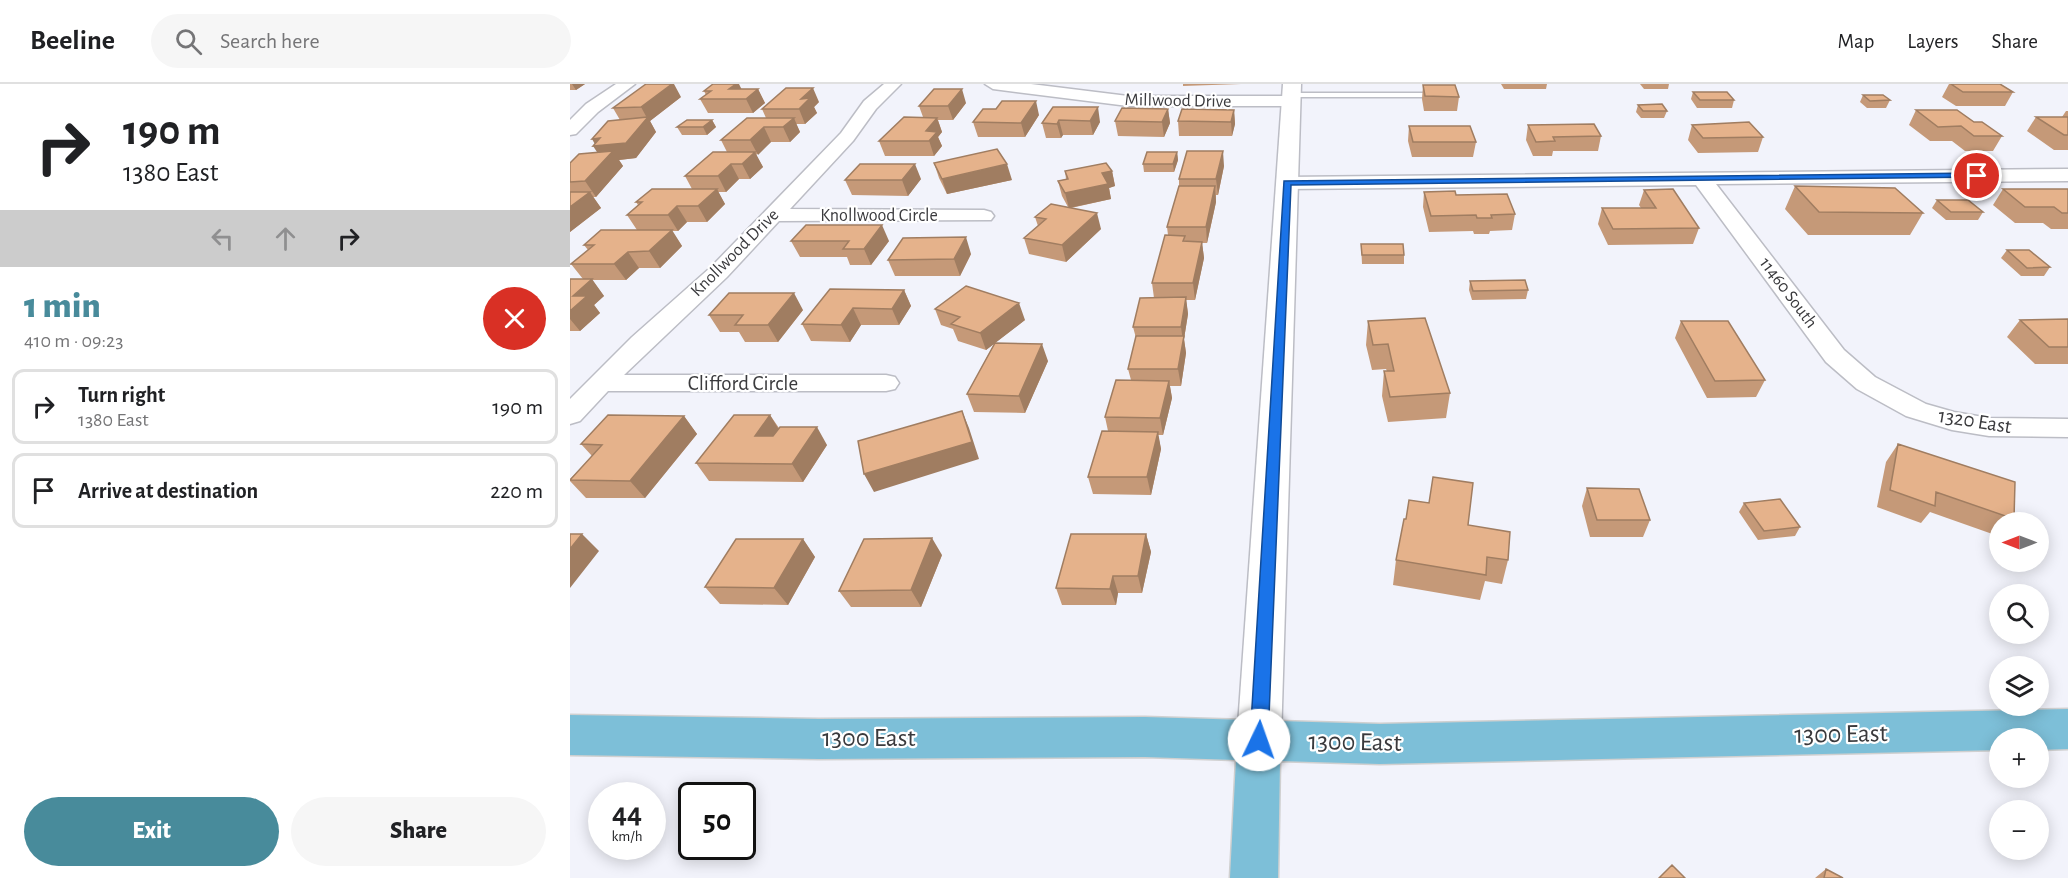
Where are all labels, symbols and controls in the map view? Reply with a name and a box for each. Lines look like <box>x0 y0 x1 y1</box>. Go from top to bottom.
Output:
search box <box>151 14 571 68</box>
icon: search <box>172 25 205 58</box>
text: Beeline <box>30 27 115 55</box>
text: Search here <box>220 30 320 52</box>
text: Map <box>1838 31 1874 52</box>
text: Layers <box>1907 31 1958 52</box>
text: Share <box>1991 31 2038 52</box>
street label: Millwood Drive <box>1124 91 1232 111</box>
icon: right <box>24 108 102 186</box>
text: 190 m <box>123 110 221 152</box>
pin <box>1951 150 2002 201</box>
text: 1380 East <box>123 159 218 186</box>
icon: arrive <box>1960 159 1993 192</box>
street label: Knollwood Drive <box>688 206 782 300</box>
street label: Knollwood Circle <box>820 207 938 225</box>
icon: left <box>206 222 239 255</box>
icon: ahead <box>269 222 302 255</box>
icon: right <box>332 222 365 255</box>
street label: 11460 South <box>1756 254 1820 332</box>
button: close <box>483 287 546 350</box>
text: 1 min <box>24 288 101 324</box>
text: 410 m · 09:23 <box>24 331 123 351</box>
street label: Clifford Circle <box>688 373 798 394</box>
text: Turn right <box>78 384 165 406</box>
icon: right <box>27 390 60 423</box>
text: 190 m <box>492 396 543 418</box>
street label: 1320 East <box>1937 405 2013 437</box>
text: 1380 East <box>78 410 149 430</box>
icon: arrive <box>27 474 60 507</box>
text: Arrive at destination <box>78 480 258 502</box>
text: 220 m <box>490 480 543 502</box>
north arrow <box>1989 512 2049 572</box>
map controls <box>1989 512 2049 860</box>
button: search <box>1989 584 2049 644</box>
button: layers <box>1989 656 2049 716</box>
position arrow <box>1227 708 1291 772</box>
street label: 1300 East <box>1794 720 1888 748</box>
street label: 1300 East <box>822 725 916 751</box>
street label: 1300 East <box>1308 728 1402 756</box>
button: + <box>1989 728 2049 788</box>
speed limit sign: 50 <box>678 782 756 860</box>
button: Exit <box>24 797 279 866</box>
button: Share <box>291 797 546 866</box>
text: 44 <box>612 799 642 829</box>
button: − <box>1989 800 2049 860</box>
text: km/h <box>612 829 642 844</box>

